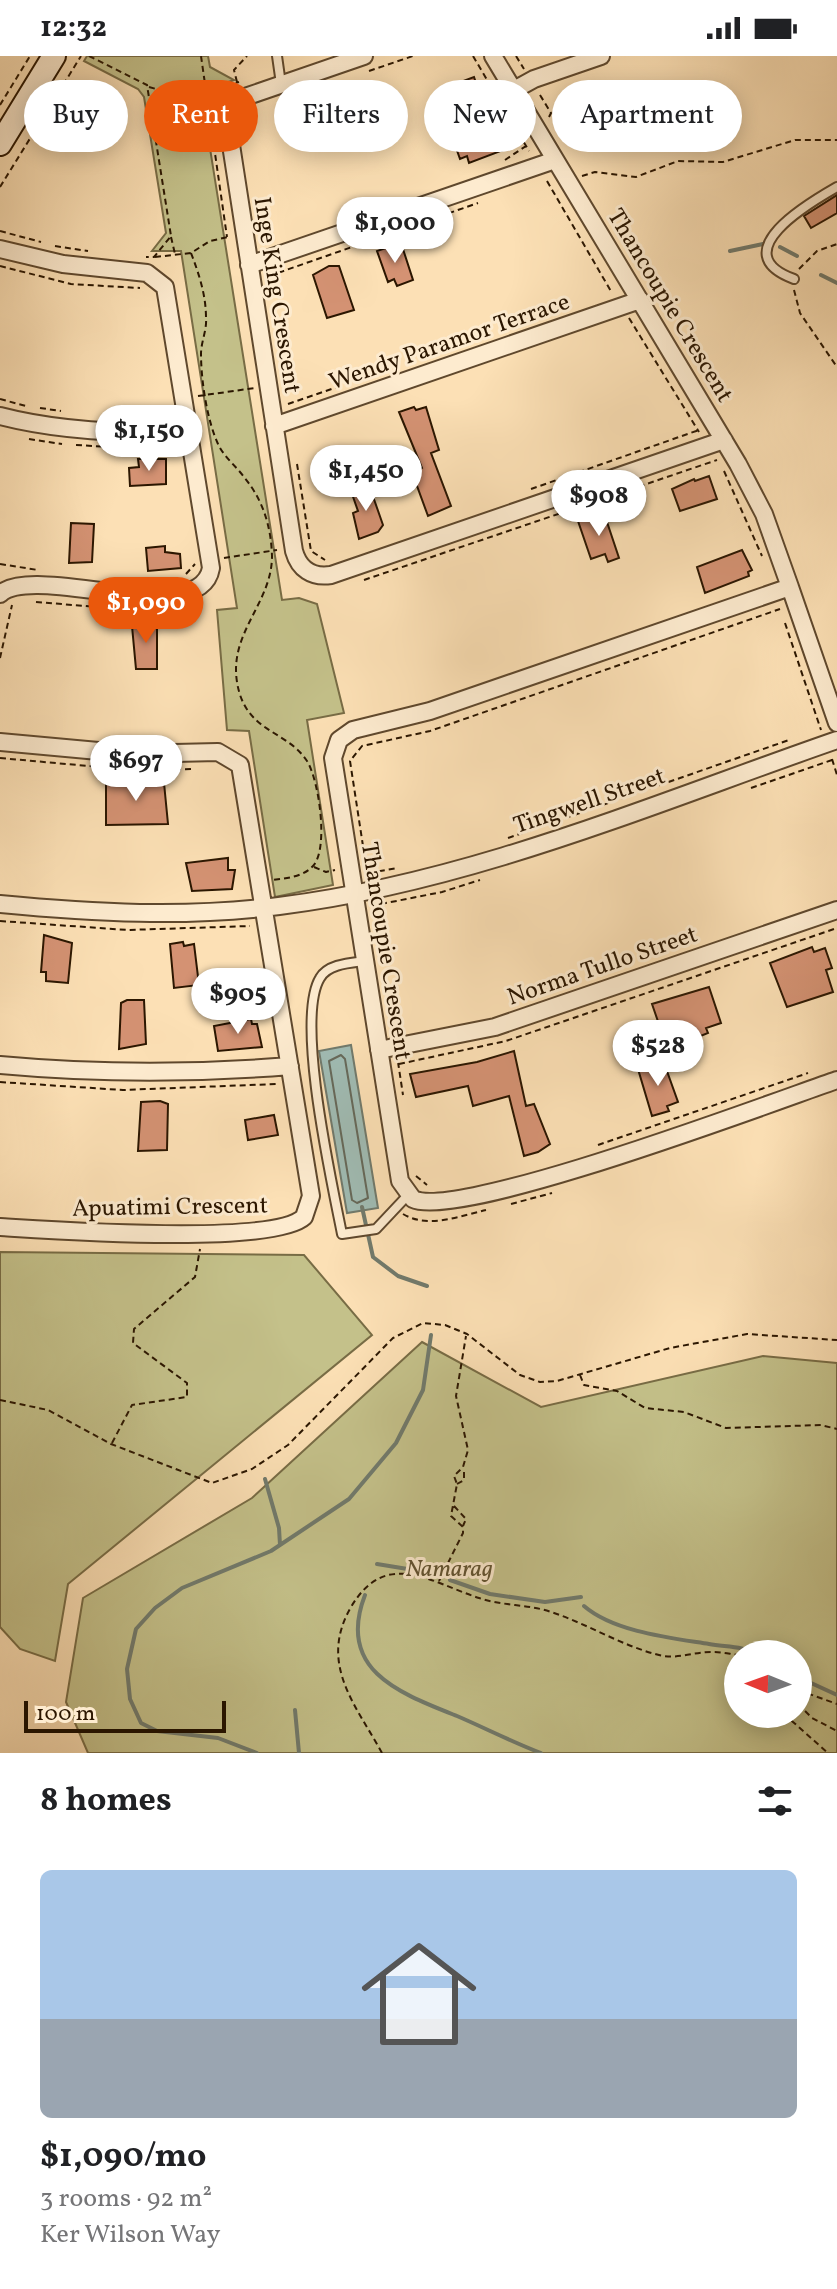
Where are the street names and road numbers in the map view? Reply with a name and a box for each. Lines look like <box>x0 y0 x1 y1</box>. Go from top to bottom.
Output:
street label: Inge King Crescent <box>244 195 308 396</box>
street label: Thancoupie Crescent <box>598 203 741 409</box>
street label: Wendy Paramor Terrace <box>325 286 575 400</box>
street label: Tingwell Street <box>509 760 670 844</box>
street label: Thancoupie Crescent <box>351 840 419 1063</box>
street label: Norma Tullo Street <box>503 918 702 1015</box>
street label: Apuatimi Crescent <box>72 1189 268 1227</box>

